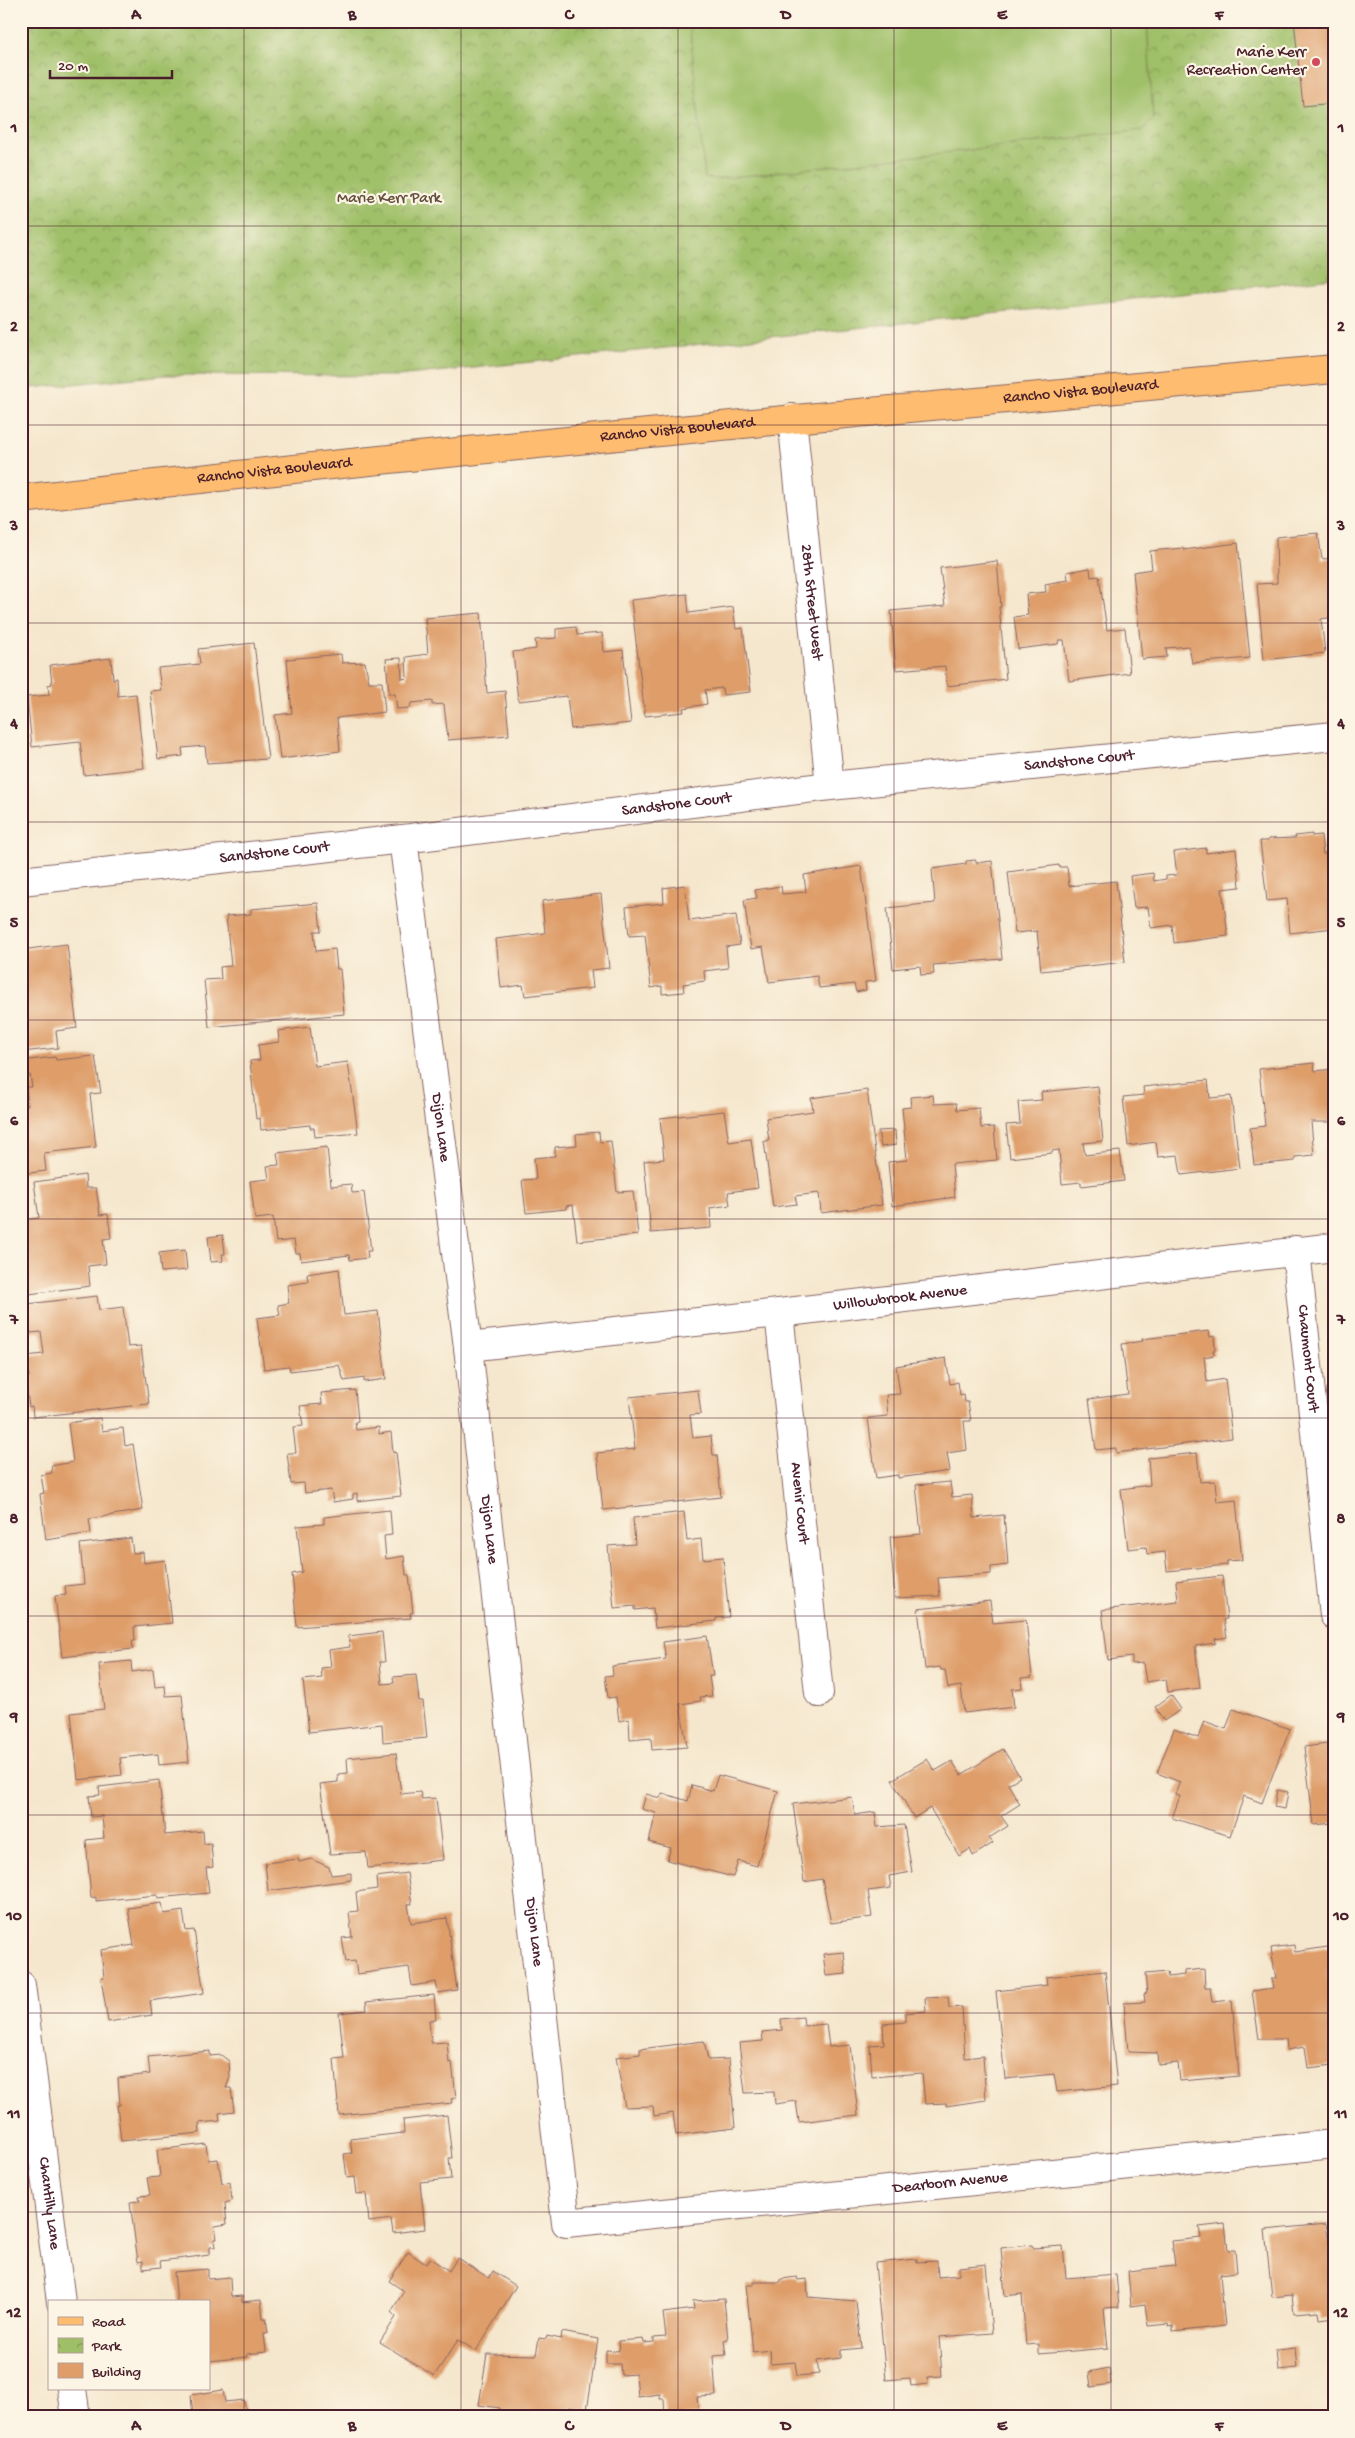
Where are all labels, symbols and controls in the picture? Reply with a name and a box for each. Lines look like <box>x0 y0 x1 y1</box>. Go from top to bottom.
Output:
text: A <box>130 7 142 26</box>
text: B <box>347 7 357 26</box>
text: C <box>564 7 575 26</box>
text: D <box>779 7 792 26</box>
text: E <box>997 7 1008 26</box>
text: F <box>1214 7 1225 26</box>
place label: Marie Kerr Recreation Center <box>1186 44 1307 81</box>
scale bar <box>50 48 172 80</box>
marker: Marie Kerr Recreation Center <box>1310 56 1322 68</box>
text: 20 m <box>58 58 88 76</box>
text: 1 <box>10 120 17 139</box>
text: 1 <box>1337 120 1344 139</box>
park label: Marie Kerr Park <box>337 190 443 209</box>
text: 2 <box>10 319 18 338</box>
text: 2 <box>1337 319 1345 338</box>
street label: Rancho Vista Boulevard <box>1002 375 1160 409</box>
street label: Rancho Vista Boulevard <box>599 413 757 447</box>
street label: Rancho Vista Boulevard <box>196 453 354 489</box>
text: 3 <box>9 518 18 537</box>
text: 3 <box>1336 518 1345 537</box>
street label: 28th Street West <box>796 543 827 662</box>
text: 4 <box>9 716 18 735</box>
text: 4 <box>1336 716 1345 735</box>
street label: Sandstone Court <box>1023 746 1137 776</box>
street label: Sandstone Court <box>621 789 734 821</box>
street label: Sandstone Court <box>219 837 332 869</box>
text: 5 <box>10 915 19 934</box>
text: 5 <box>1337 915 1346 934</box>
street label: Dijon Lane <box>426 1091 454 1164</box>
text: 6 <box>10 1113 19 1132</box>
text: 6 <box>1337 1113 1346 1132</box>
street label: Willowbrook Avenue <box>832 1281 969 1316</box>
street label: Chaumont Court <box>1292 1304 1322 1415</box>
text: 7 <box>9 1312 19 1331</box>
text: 7 <box>1336 1312 1346 1331</box>
street label: Avenir Court <box>785 1461 813 1546</box>
street label: Dijon Lane <box>475 1493 502 1566</box>
text: 8 <box>10 1511 19 1530</box>
text: 8 <box>1337 1511 1346 1530</box>
text: 9 <box>9 1709 18 1728</box>
text: 9 <box>1336 1709 1345 1728</box>
street label: Dijon Lane <box>520 1896 547 1968</box>
text: 10 <box>5 1908 22 1927</box>
text: 10 <box>1332 1908 1349 1927</box>
text: 11 <box>7 2106 20 2125</box>
text: 11 <box>1334 2106 1347 2125</box>
street label: Chantilly Lane <box>33 2156 64 2251</box>
street label: Dearborn Avenue <box>891 2168 1009 2199</box>
legend <box>48 2300 210 2390</box>
text: 12 <box>6 2305 21 2324</box>
text: 12 <box>1333 2305 1348 2324</box>
text: Road <box>92 2314 126 2332</box>
text: Park <box>91 2338 122 2356</box>
text: Building <box>91 2364 141 2382</box>
text: A <box>130 2418 142 2437</box>
text: B <box>347 2418 357 2437</box>
text: C <box>564 2418 575 2437</box>
text: D <box>779 2418 792 2437</box>
text: E <box>997 2418 1008 2437</box>
text: F <box>1214 2418 1225 2437</box>

